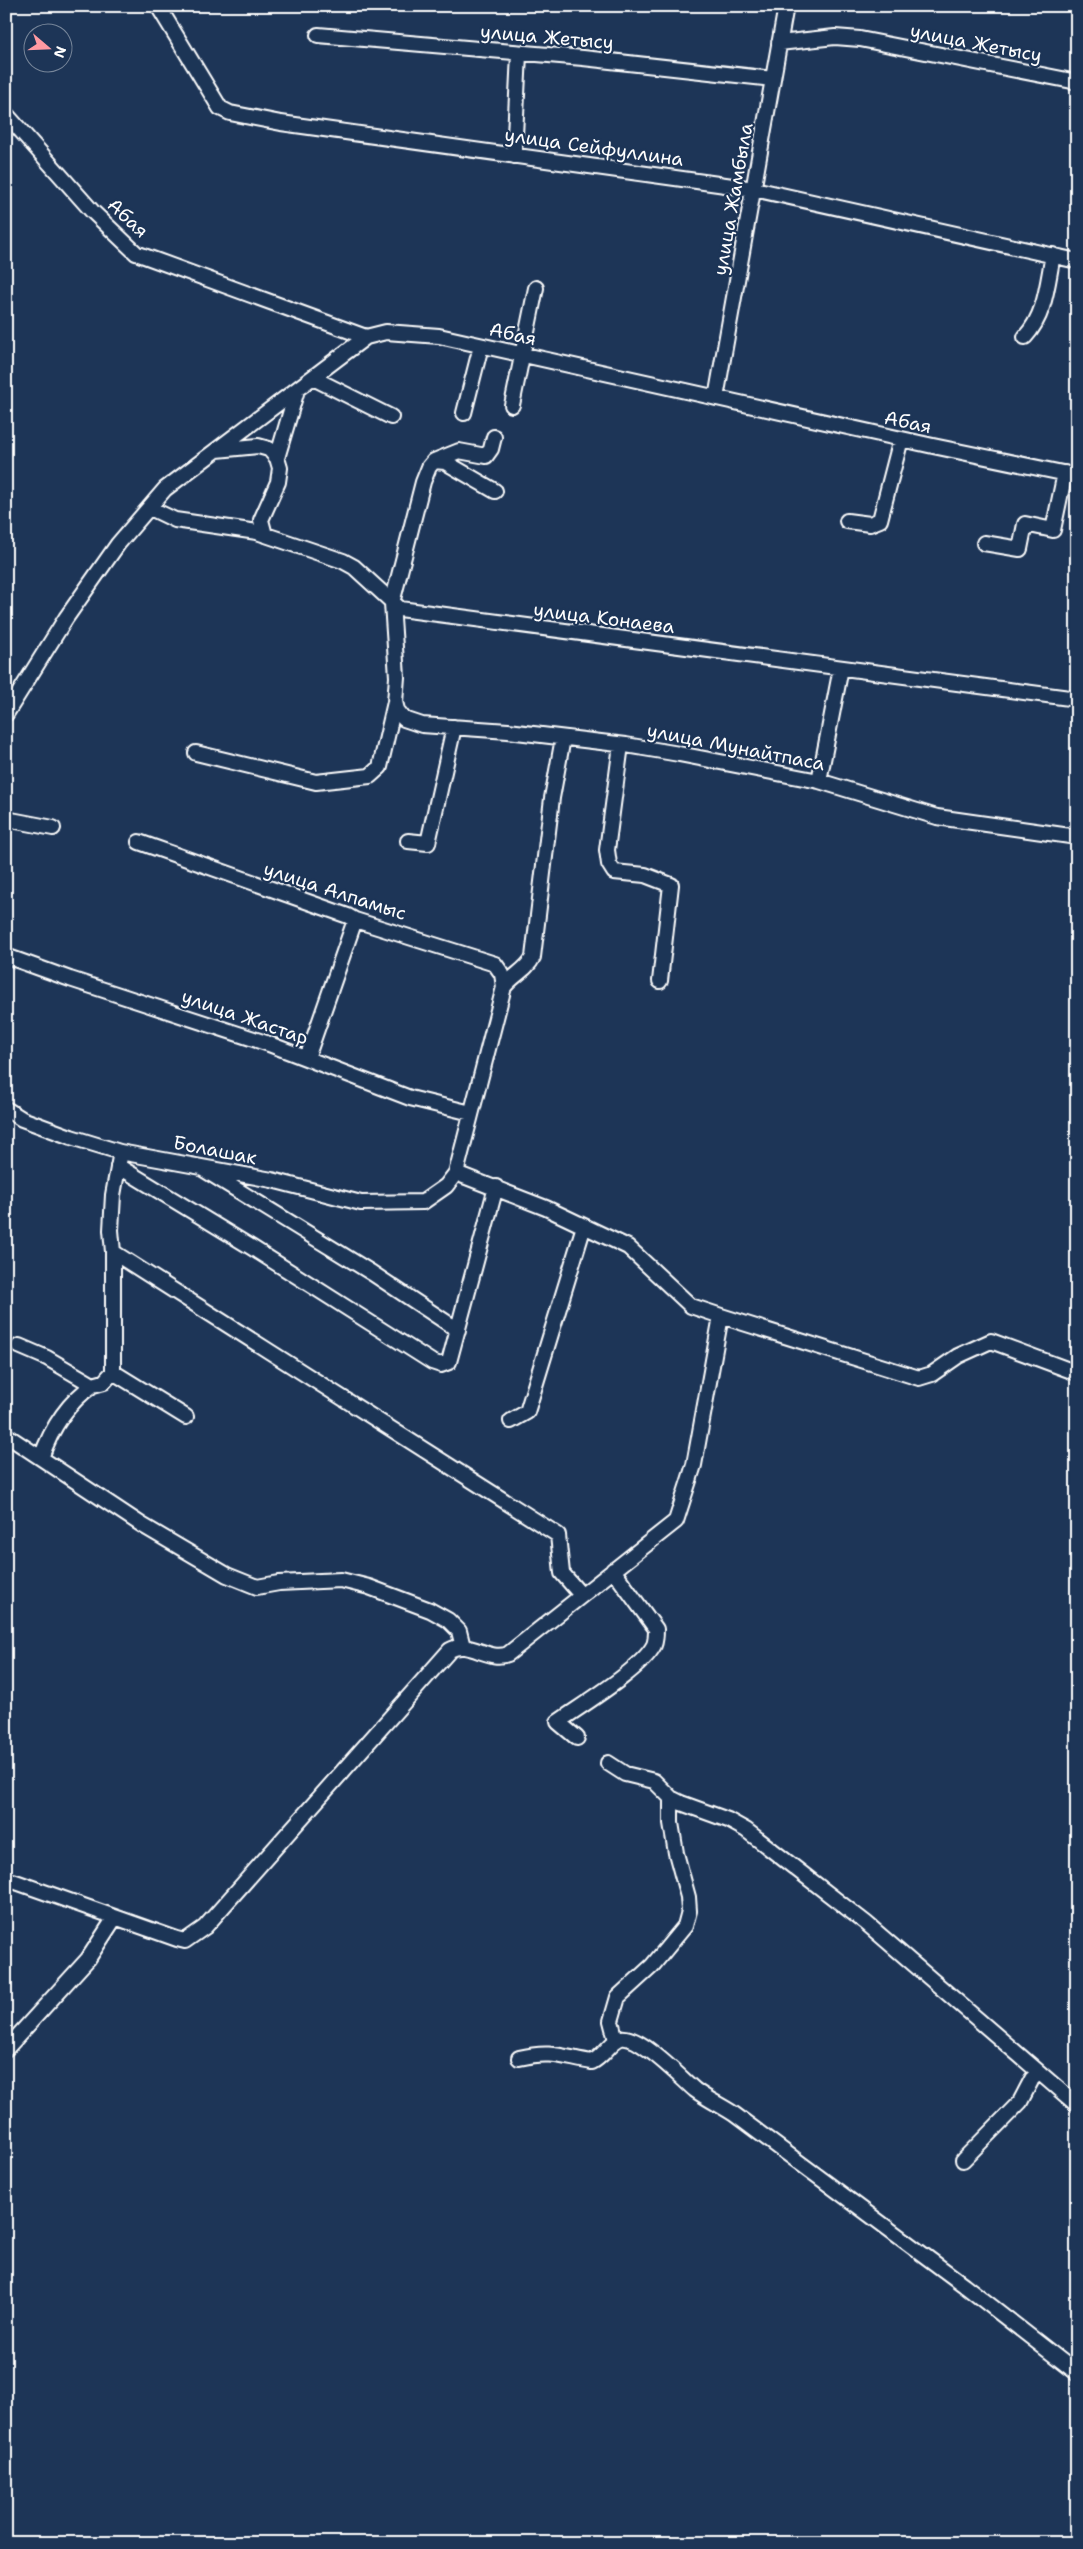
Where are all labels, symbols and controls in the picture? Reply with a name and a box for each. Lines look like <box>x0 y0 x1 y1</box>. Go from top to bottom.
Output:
street label: улица Жетысу <box>908 18 1044 68</box>
street label: улица Жетысу <box>479 19 615 55</box>
north arrow <box>22 22 72 72</box>
text: N <box>50 44 71 60</box>
street label: улица Жамбыла <box>707 121 759 277</box>
street label: улица Сейфуллина <box>503 122 685 172</box>
street label: Абая <box>102 193 154 243</box>
street label: Абая <box>487 316 539 352</box>
street label: Абая <box>882 405 934 439</box>
street label: улица Конаева <box>532 597 676 639</box>
street label: улица Мунайтпаса <box>645 717 827 777</box>
street label: улица Алпамыс <box>260 856 410 926</box>
street label: улица Жастар <box>178 984 312 1050</box>
street label: Болашак <box>171 1130 259 1170</box>

